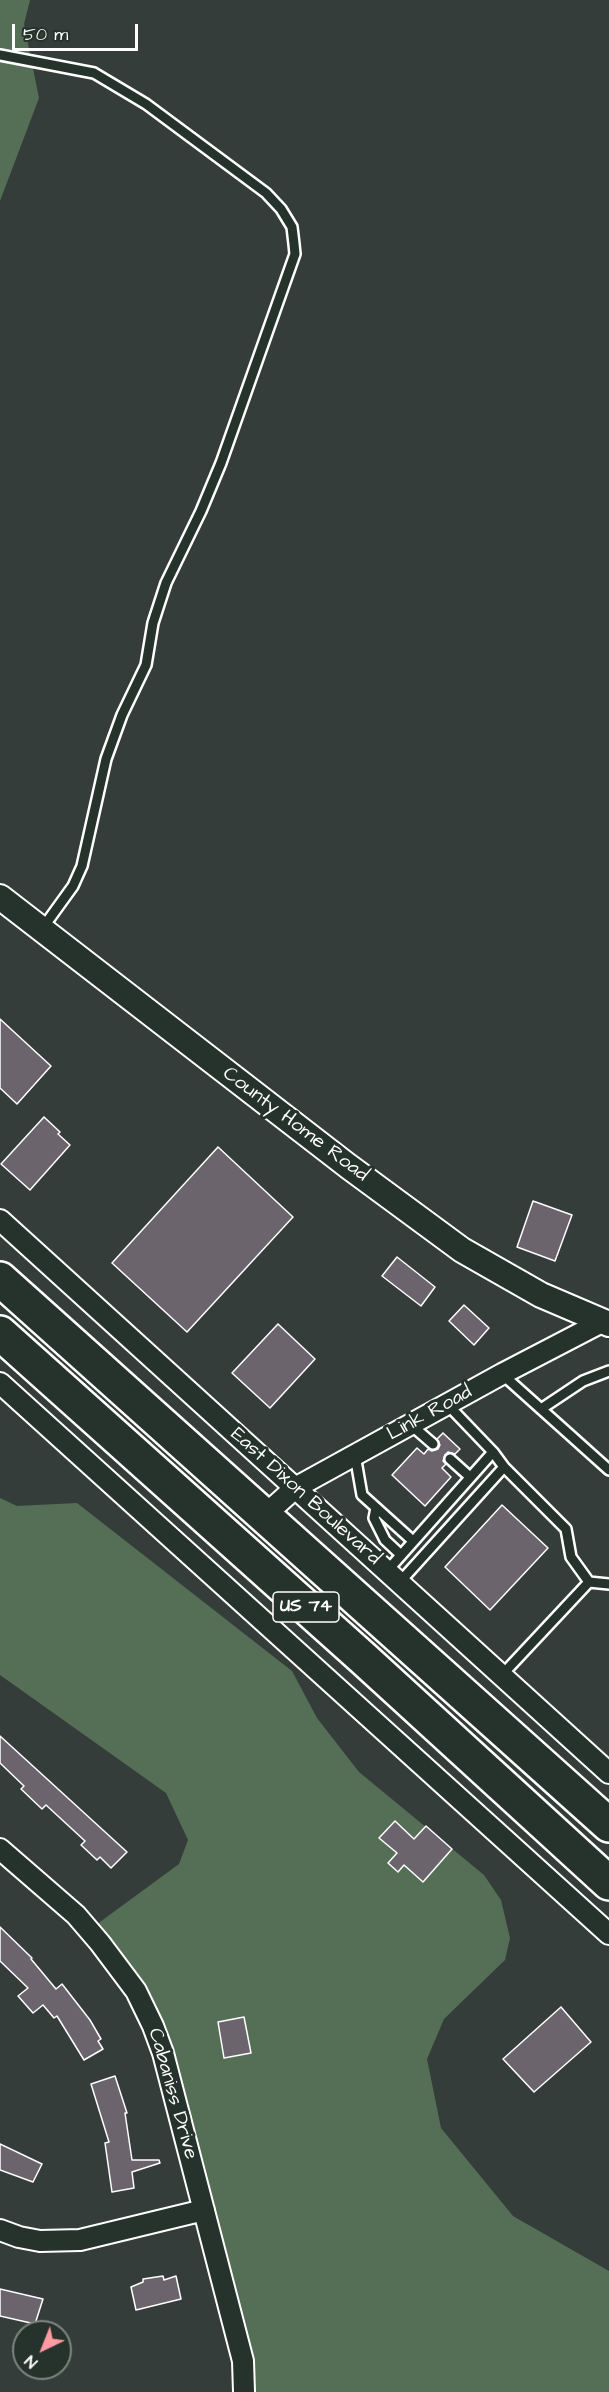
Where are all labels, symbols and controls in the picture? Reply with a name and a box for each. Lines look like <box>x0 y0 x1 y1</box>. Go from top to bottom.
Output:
scale bar <box>15 12 141 50</box>
text: 50 m <box>23 22 68 47</box>
street label: County Home Road <box>217 1062 373 1188</box>
street label: Link Road <box>383 1381 477 1447</box>
street label: East Dixon Boulevard <box>225 1423 385 1571</box>
road number: US 74 <box>273 1592 339 1622</box>
street label: Cabaniss Drive <box>142 2026 202 2162</box>
north arrow <box>12 2320 72 2380</box>
text: N <box>20 2350 42 2373</box>

